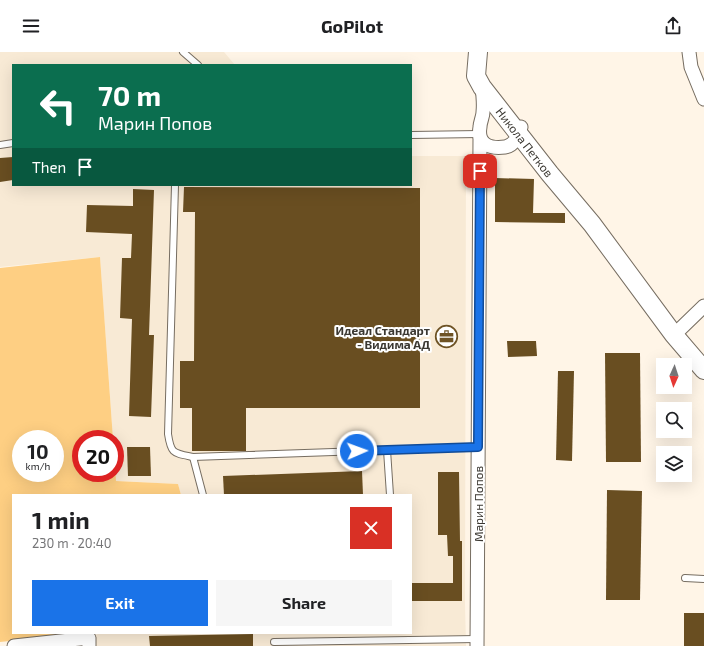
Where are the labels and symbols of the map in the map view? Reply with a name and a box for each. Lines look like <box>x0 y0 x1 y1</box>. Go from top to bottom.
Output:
street label: Никола Петков <box>494 104 556 180</box>
pin <box>463 154 497 188</box>
place label: Идеал Стандарт - Видима АД <box>335 323 430 351</box>
office icon: Идеал Стандарт - Видима АД <box>433 324 459 350</box>
north arrow <box>656 358 692 394</box>
speed limit sign: 20 <box>72 430 124 482</box>
position arrow <box>336 430 378 472</box>
street label: Марин Попов <box>471 466 485 542</box>

